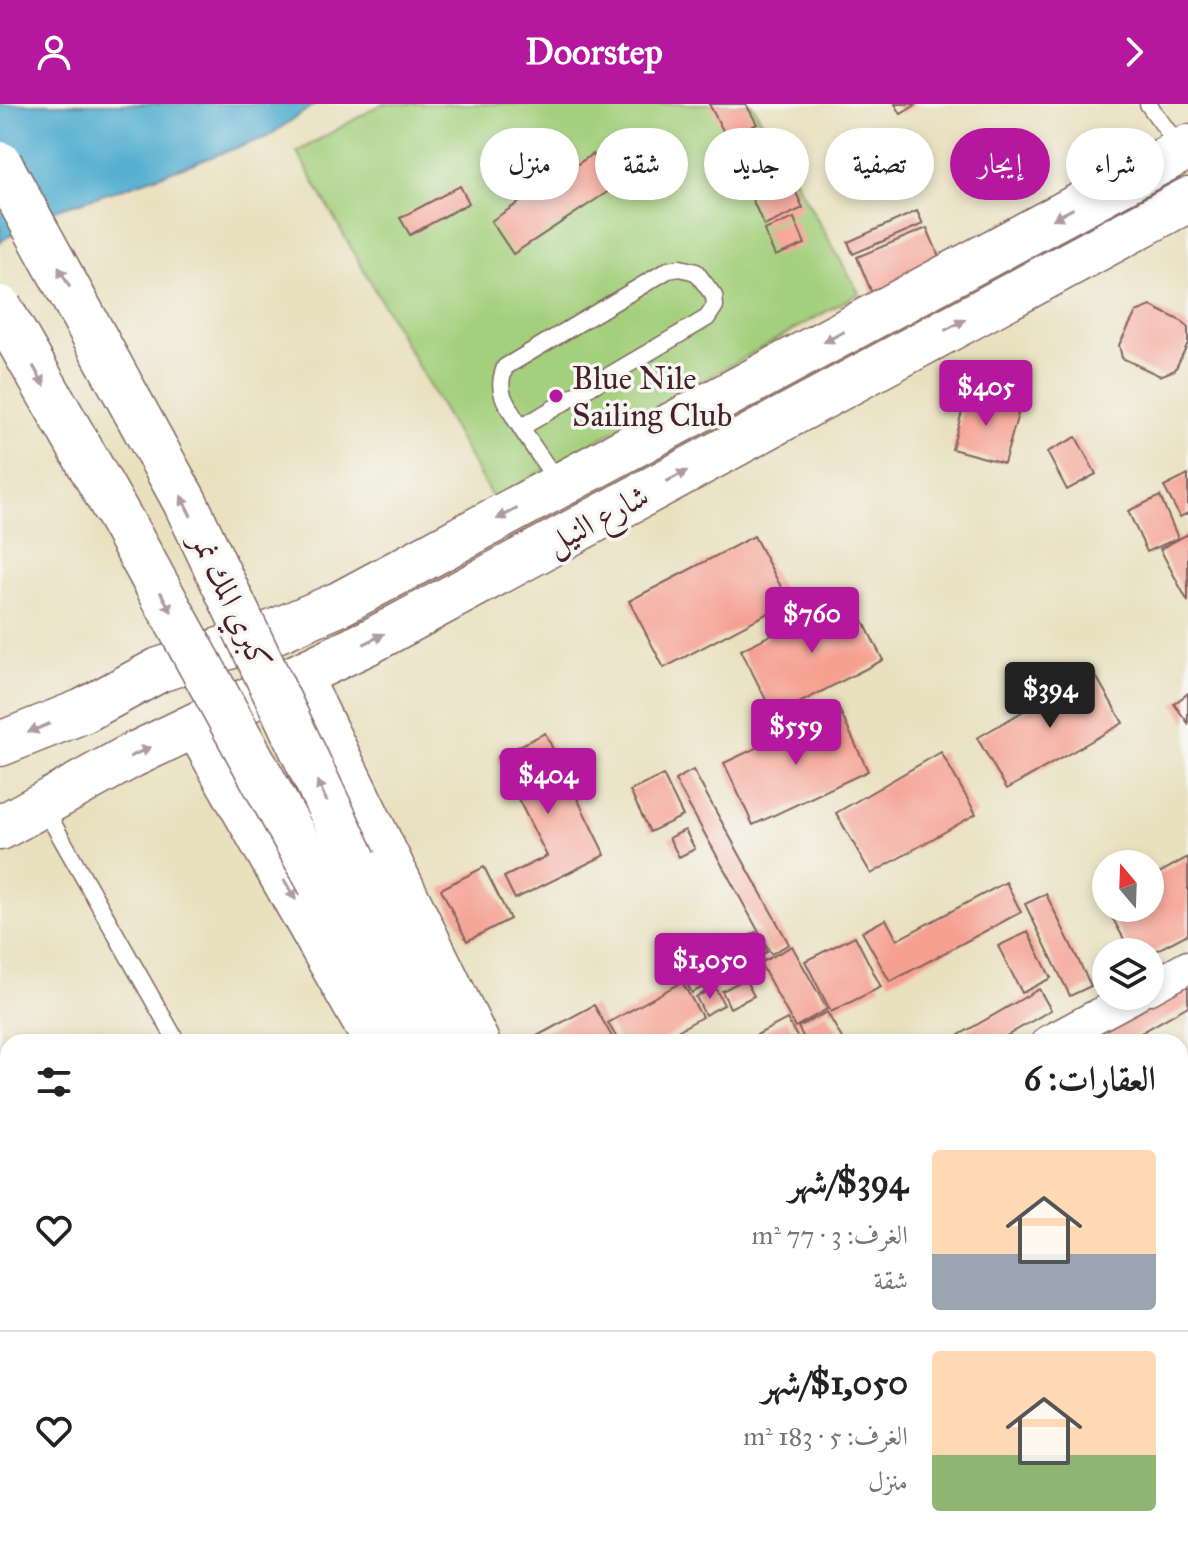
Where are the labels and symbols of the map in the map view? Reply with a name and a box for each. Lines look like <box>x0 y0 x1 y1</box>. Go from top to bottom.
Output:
one-way arrow <box>1052 207 1074 221</box>
one-way arrow <box>57 266 71 288</box>
one-way arrow <box>943 318 966 332</box>
one-way arrow <box>823 330 845 344</box>
place label: Blue Nile Sailing Club <box>572 359 732 435</box>
pin: $405 <box>939 360 1033 428</box>
one-way arrow <box>32 364 46 387</box>
marker: Blue Nile Sailing Club <box>547 387 565 405</box>
one-way arrow <box>665 469 688 482</box>
street label: شارع النيل <box>539 476 659 569</box>
one-way arrow <box>180 494 193 517</box>
one-way arrow <box>495 507 518 520</box>
street label: كبري المك نمر <box>177 524 280 678</box>
pin: $760 <box>765 587 859 655</box>
one-way arrow <box>159 591 173 613</box>
one-way arrow <box>363 633 385 647</box>
pin: $394 <box>1003 662 1097 730</box>
pin: $559 <box>749 699 843 767</box>
one-way arrow <box>27 722 51 735</box>
one-way arrow <box>128 745 151 759</box>
pin: $404 <box>501 748 595 816</box>
one-way arrow <box>315 780 329 803</box>
north arrow <box>1092 850 1164 922</box>
one-way arrow <box>283 879 297 901</box>
pin: $1,050 <box>645 933 775 1001</box>

